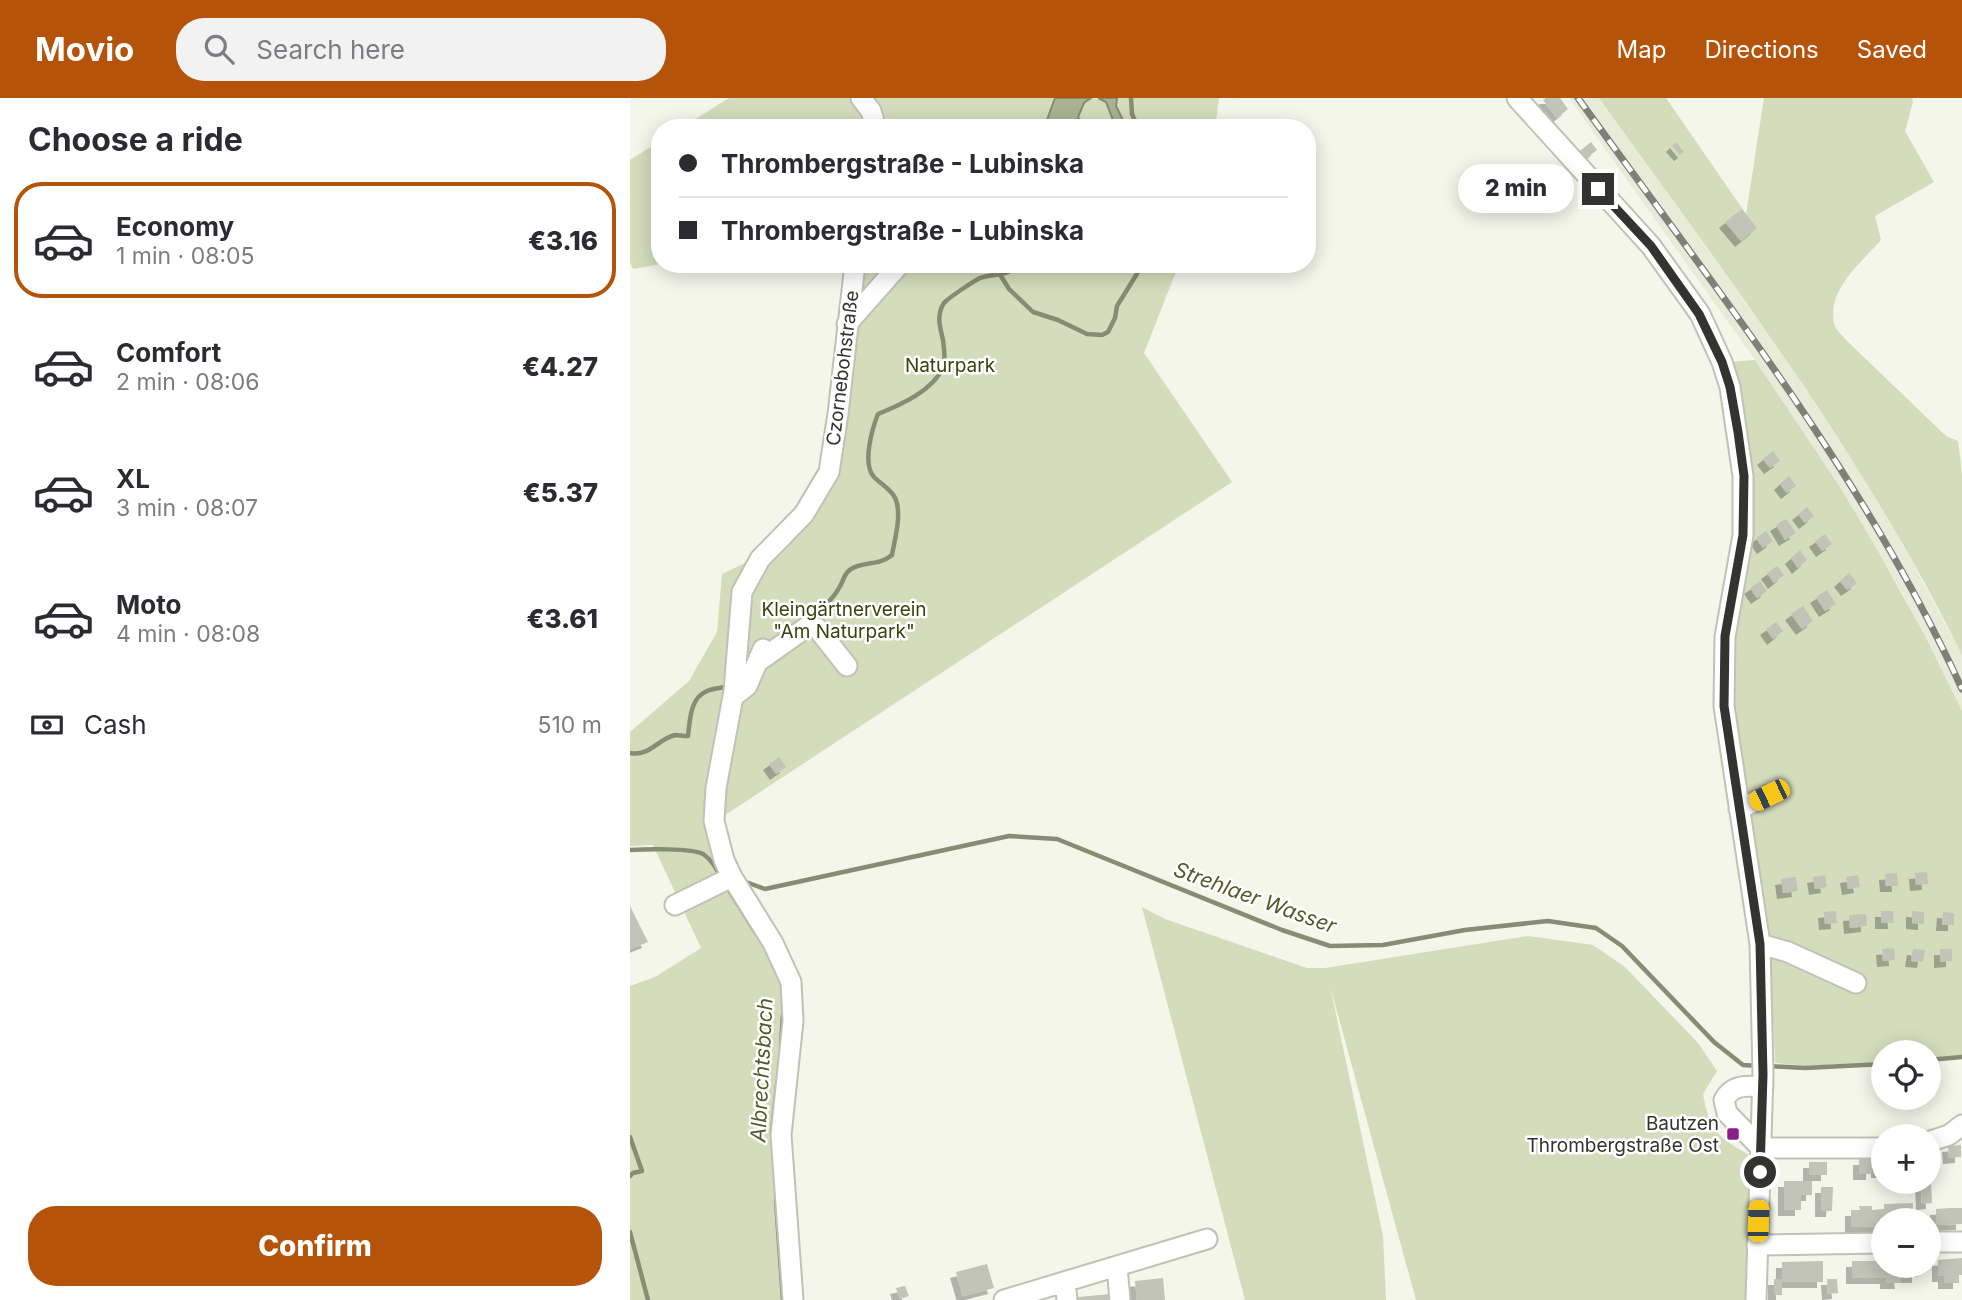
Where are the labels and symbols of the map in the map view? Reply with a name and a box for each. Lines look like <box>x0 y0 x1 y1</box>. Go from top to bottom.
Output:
callout: 2 min <box>1458 164 1574 214</box>
route end <box>1582 173 1614 205</box>
street label: Czornebohstraße <box>822 289 863 447</box>
park label: Naturpark <box>905 354 996 377</box>
park label: Kleingärtnerverein "Am Naturpark" <box>761 598 927 643</box>
car <box>1746 776 1793 814</box>
water label: Strehlaer Wasser <box>1171 857 1341 939</box>
water label: Albrechtsbach <box>745 997 778 1144</box>
place label: Bautzen Thrombergstraße Ost <box>1526 1112 1719 1157</box>
marker: Bautzen Thrombergstraße Ost <box>1725 1126 1741 1142</box>
route start <box>1744 1156 1776 1188</box>
car <box>1747 1200 1770 1242</box>

